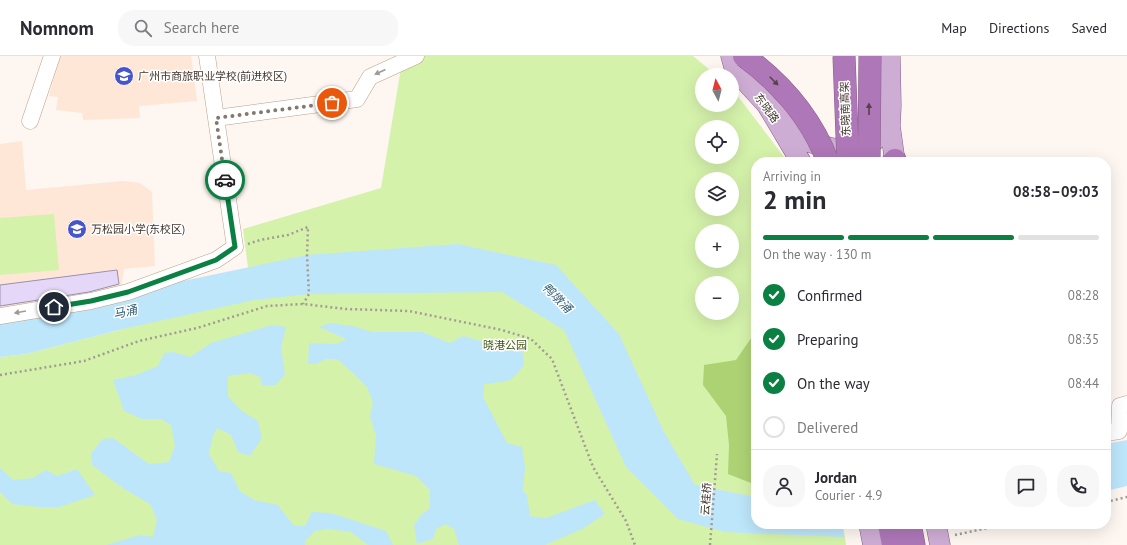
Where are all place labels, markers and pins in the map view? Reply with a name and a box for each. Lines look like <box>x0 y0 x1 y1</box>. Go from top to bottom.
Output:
school or university icon: 广州市商旅职业学校(前进校区) <box>113 65 135 87</box>
place label: 广州市商旅职业学校(前进校区) <box>138 69 287 83</box>
pin <box>315 86 349 120</box>
school or university icon: 万松园小学(东校区) <box>66 218 88 240</box>
place label: 万松园小学(东校区) <box>91 222 185 236</box>
pin <box>37 290 71 324</box>

